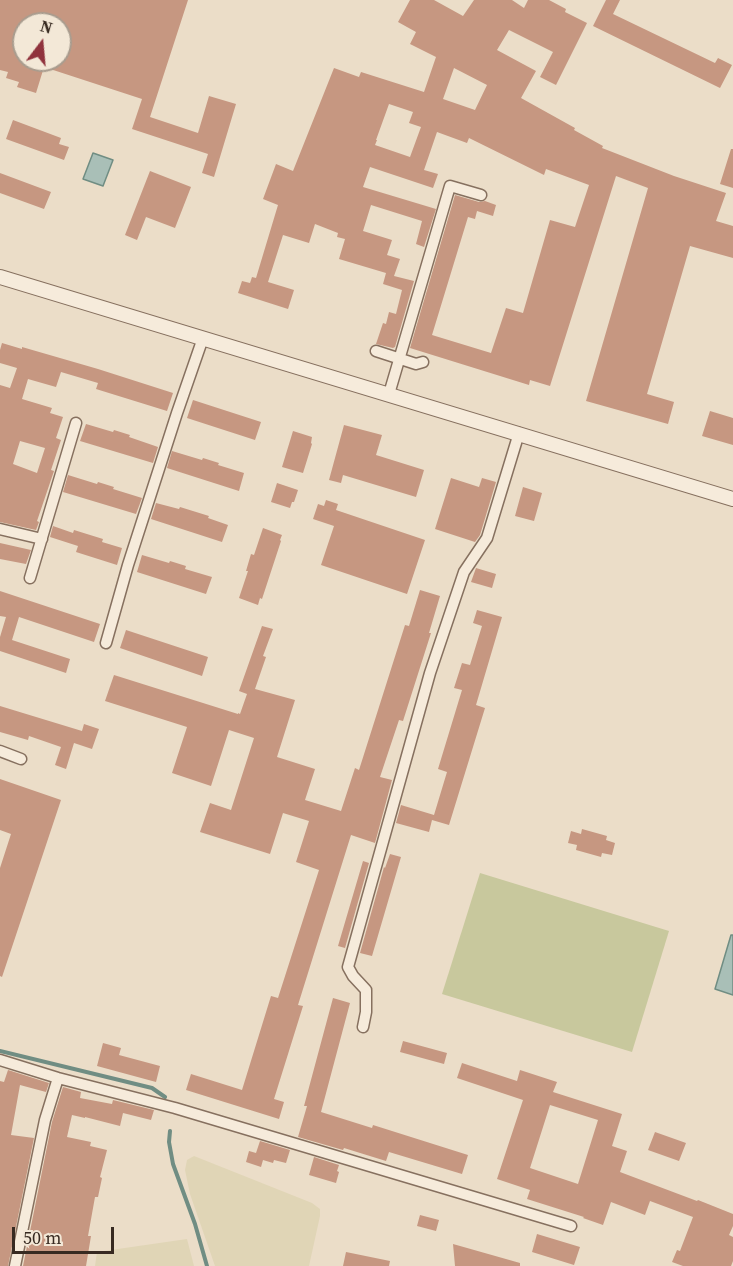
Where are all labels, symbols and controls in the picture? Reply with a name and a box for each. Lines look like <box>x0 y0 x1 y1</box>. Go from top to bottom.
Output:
north arrow <box>12 12 72 72</box>
text: N <box>38 14 55 39</box>
scale bar <box>15 1215 117 1253</box>
text: 50 m <box>23 1225 61 1250</box>

